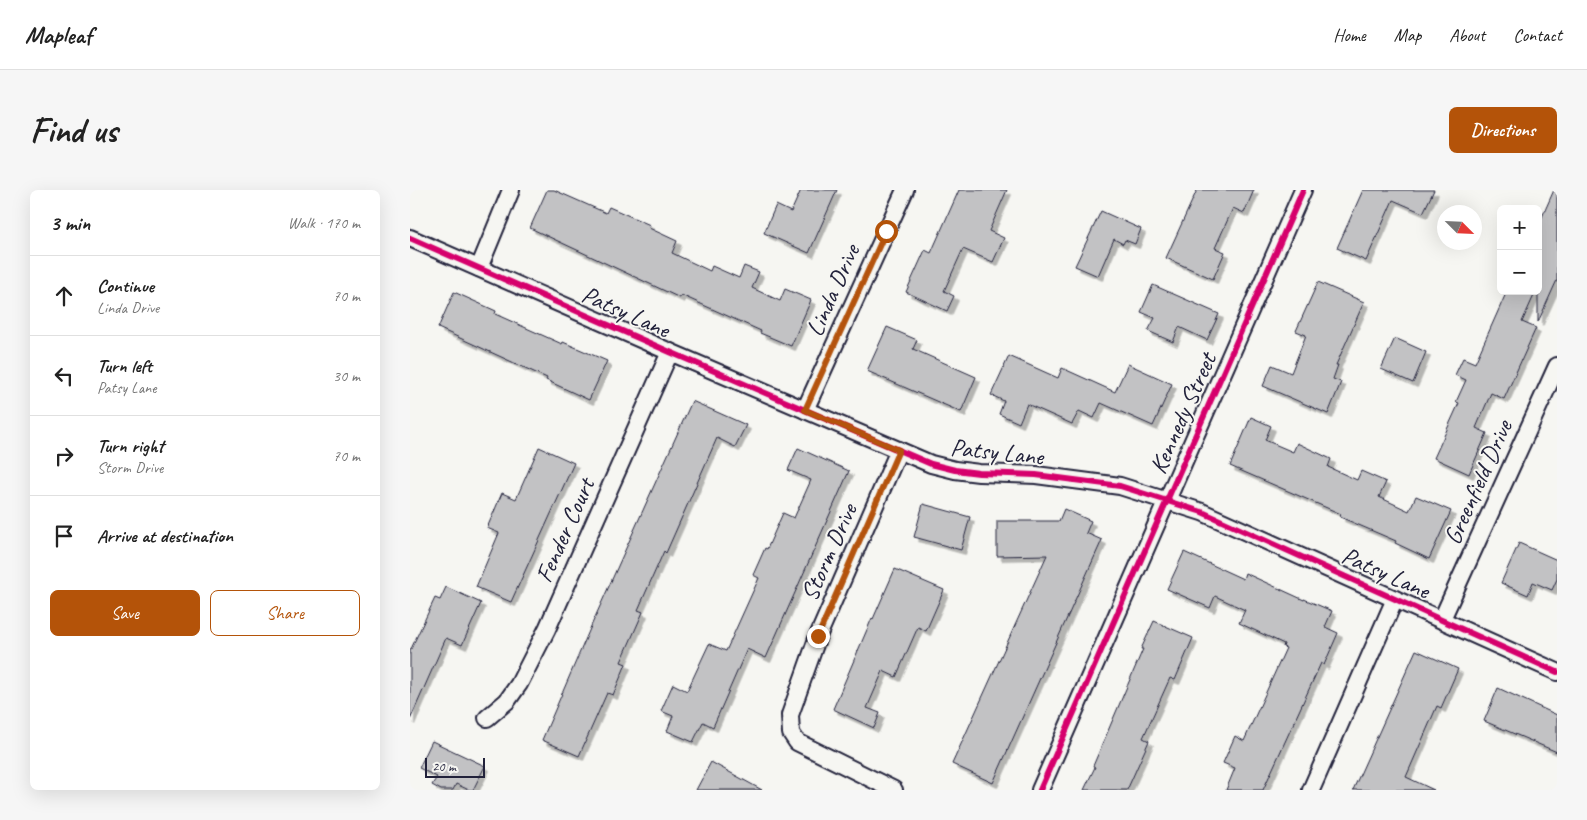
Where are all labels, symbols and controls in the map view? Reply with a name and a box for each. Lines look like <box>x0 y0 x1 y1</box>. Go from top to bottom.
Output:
text: Mapleaf <box>25 20 92 50</box>
text: Home <box>1333 24 1366 46</box>
text: Map <box>1394 24 1421 46</box>
text: About <box>1449 24 1485 46</box>
text: Contact <box>1513 24 1562 46</box>
button: Directions <box>1449 107 1557 153</box>
text: Find us <box>30 108 117 153</box>
north arrow <box>1437 205 1482 250</box>
map controls <box>1497 205 1542 295</box>
button: + <box>1497 205 1542 250</box>
text: 3 min <box>50 210 90 236</box>
text: Walk · 170 m <box>288 213 360 233</box>
route start <box>875 220 898 243</box>
street label: Linda Drive <box>799 238 868 341</box>
button: − <box>1497 250 1542 295</box>
text: Continue <box>97 274 154 298</box>
street label: Patsy Lane <box>577 278 676 346</box>
icon: ahead <box>50 282 78 310</box>
text: 70 m <box>333 286 360 306</box>
text: Linda Drive <box>97 298 159 318</box>
street label: Kennedy Street <box>1142 346 1225 479</box>
text: Turn left <box>97 354 152 378</box>
icon: left <box>50 362 78 390</box>
text: 30 m <box>333 366 360 386</box>
text: Patsy Lane <box>97 378 157 398</box>
street label: Greenfield Drive <box>1436 413 1520 550</box>
street label: Patsy Lane <box>949 431 1047 473</box>
text: Turn right <box>97 434 164 458</box>
icon: right <box>50 442 78 470</box>
text: 70 m <box>333 446 360 466</box>
text: Storm Drive <box>97 458 163 478</box>
street label: Fender Court <box>528 471 603 587</box>
street label: Storm Drive <box>793 497 865 606</box>
icon: arrive <box>50 522 78 550</box>
text: Arrive at destination <box>97 524 233 548</box>
street label: Patsy Lane <box>1337 539 1436 607</box>
button: Save <box>50 590 200 636</box>
button: Share <box>210 590 360 636</box>
route end <box>807 625 830 648</box>
scale bar <box>425 755 485 778</box>
text: 20 m <box>432 758 456 775</box>

